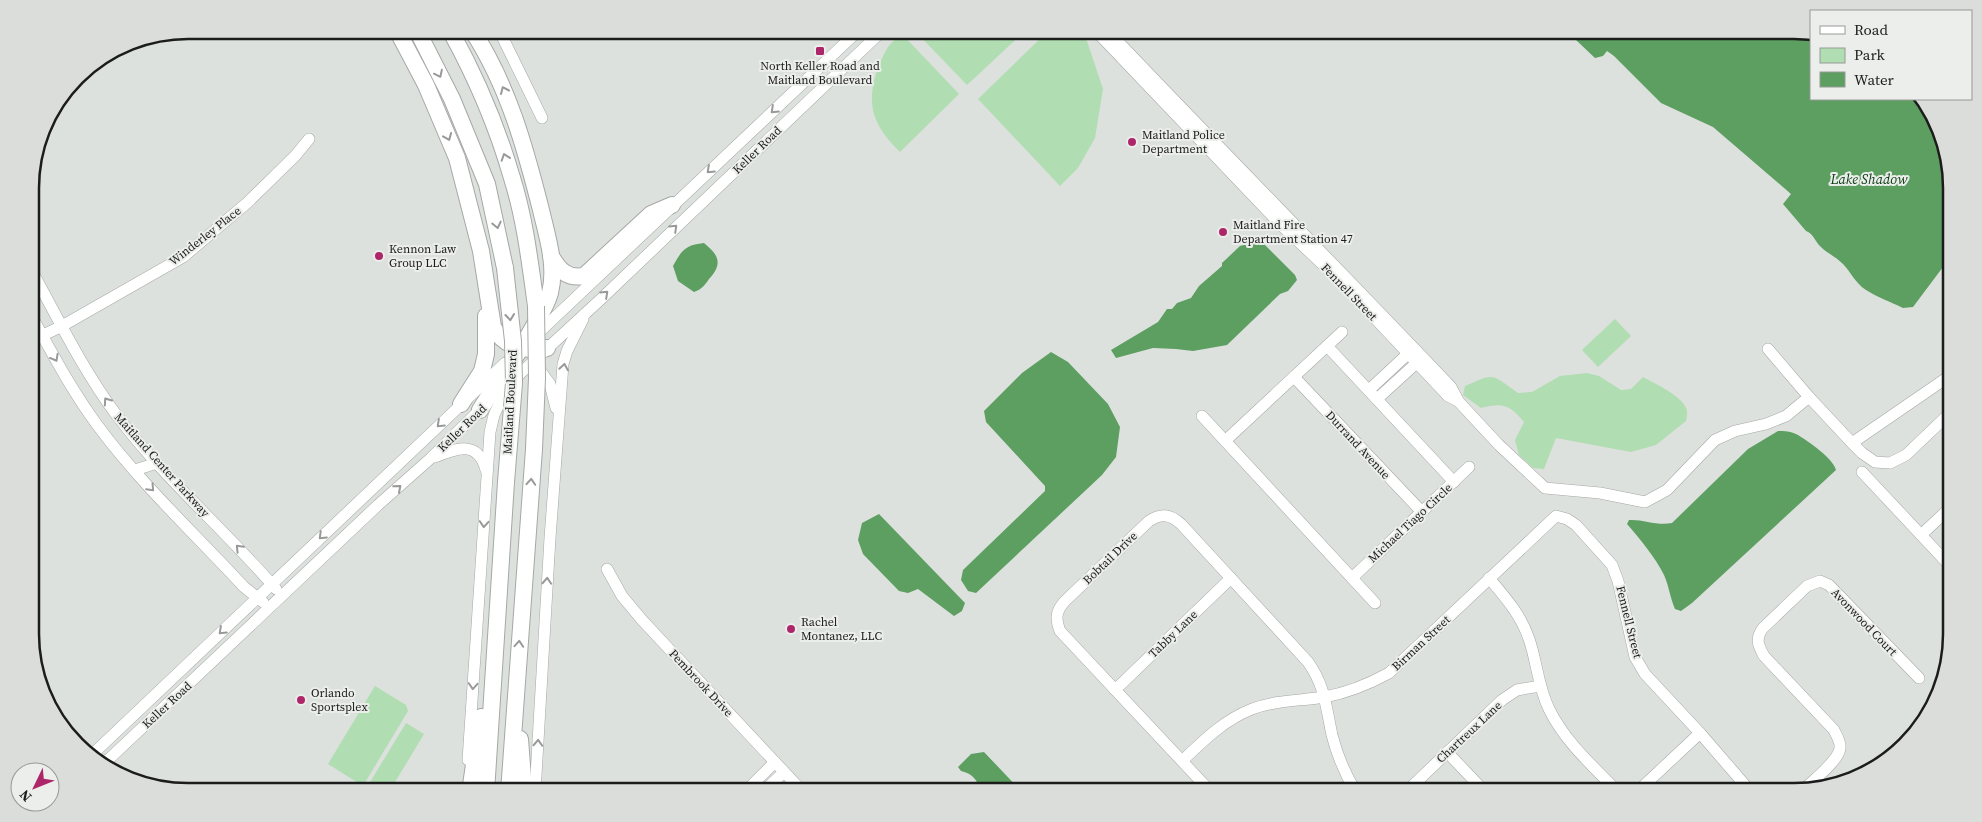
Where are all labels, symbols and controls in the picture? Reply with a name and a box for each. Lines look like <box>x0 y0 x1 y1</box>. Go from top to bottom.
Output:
legend <box>1810 10 1972 100</box>
text: Road <box>1854 19 1888 40</box>
text: Park <box>1854 44 1886 65</box>
marker: North Keller Road and Maitland Boulevard <box>814 45 826 57</box>
place label: North Keller Road and Maitland Boulevard <box>760 58 880 88</box>
one-way arrow <box>433 68 443 77</box>
text: Water <box>1854 69 1895 90</box>
one-way arrow <box>499 86 510 95</box>
one-way arrow <box>771 104 780 113</box>
street label: Keller Road <box>729 123 785 177</box>
place label: Maitland Police Department <box>1142 127 1225 157</box>
one-way arrow <box>442 132 453 141</box>
marker: Maitland Police Department <box>1126 136 1138 148</box>
one-way arrow <box>501 153 511 161</box>
one-way arrow <box>707 164 716 173</box>
water label: Lake Shadow <box>1830 169 1908 189</box>
street label: Winderley Place <box>166 203 244 269</box>
place label: Maitland Fire Department Station 47 <box>1233 217 1353 247</box>
one-way arrow <box>491 220 502 229</box>
one-way arrow <box>669 225 678 234</box>
marker: Maitland Fire Department Station 47 <box>1217 226 1229 238</box>
place label: Kennon Law Group LLC <box>389 241 457 271</box>
marker: Kennon Law Group LLC <box>373 250 385 262</box>
street label: Fennell Street <box>1318 260 1381 324</box>
one-way arrow <box>600 291 609 300</box>
one-way arrow <box>504 313 515 321</box>
street label: Maitland Boulevard <box>499 349 521 455</box>
one-way arrow <box>49 352 59 361</box>
one-way arrow <box>558 362 568 371</box>
one-way arrow <box>104 398 113 407</box>
street label: Keller Road <box>434 401 490 455</box>
street label: Durrand Avenue <box>1322 407 1394 483</box>
street label: Maitland Center Parkway <box>111 409 214 521</box>
one-way arrow <box>436 418 445 427</box>
one-way arrow <box>525 477 536 485</box>
street label: Michael Tiago Circle <box>1365 480 1455 566</box>
one-way arrow <box>145 482 154 491</box>
one-way arrow <box>392 485 401 493</box>
one-way arrow <box>478 520 489 528</box>
street label: Bobtail Drive <box>1079 528 1141 588</box>
one-way arrow <box>319 530 328 539</box>
one-way arrow <box>236 545 245 554</box>
one-way arrow <box>542 577 553 585</box>
street label: Fennell Street <box>1612 584 1646 660</box>
street label: Avonwood Court <box>1828 585 1901 659</box>
street label: Tabby Lane <box>1145 607 1201 661</box>
street label: Birman Street <box>1388 612 1454 674</box>
place label: Rachel Montanez, LLC <box>801 614 882 644</box>
marker: Rachel Montanez, LLC <box>785 623 797 635</box>
one-way arrow <box>219 625 228 634</box>
one-way arrow <box>514 639 525 647</box>
street label: Pembrook Drive <box>665 646 737 720</box>
street label: Keller Road <box>139 678 195 732</box>
one-way arrow <box>467 682 478 690</box>
place label: Orlando Sportsplex <box>311 685 368 715</box>
marker: Orlando Sportsplex <box>295 694 307 706</box>
street label: Chartreux Lane <box>1433 698 1505 766</box>
one-way arrow <box>532 739 543 747</box>
north arrow <box>10 762 60 812</box>
text: N <box>15 785 36 806</box>

